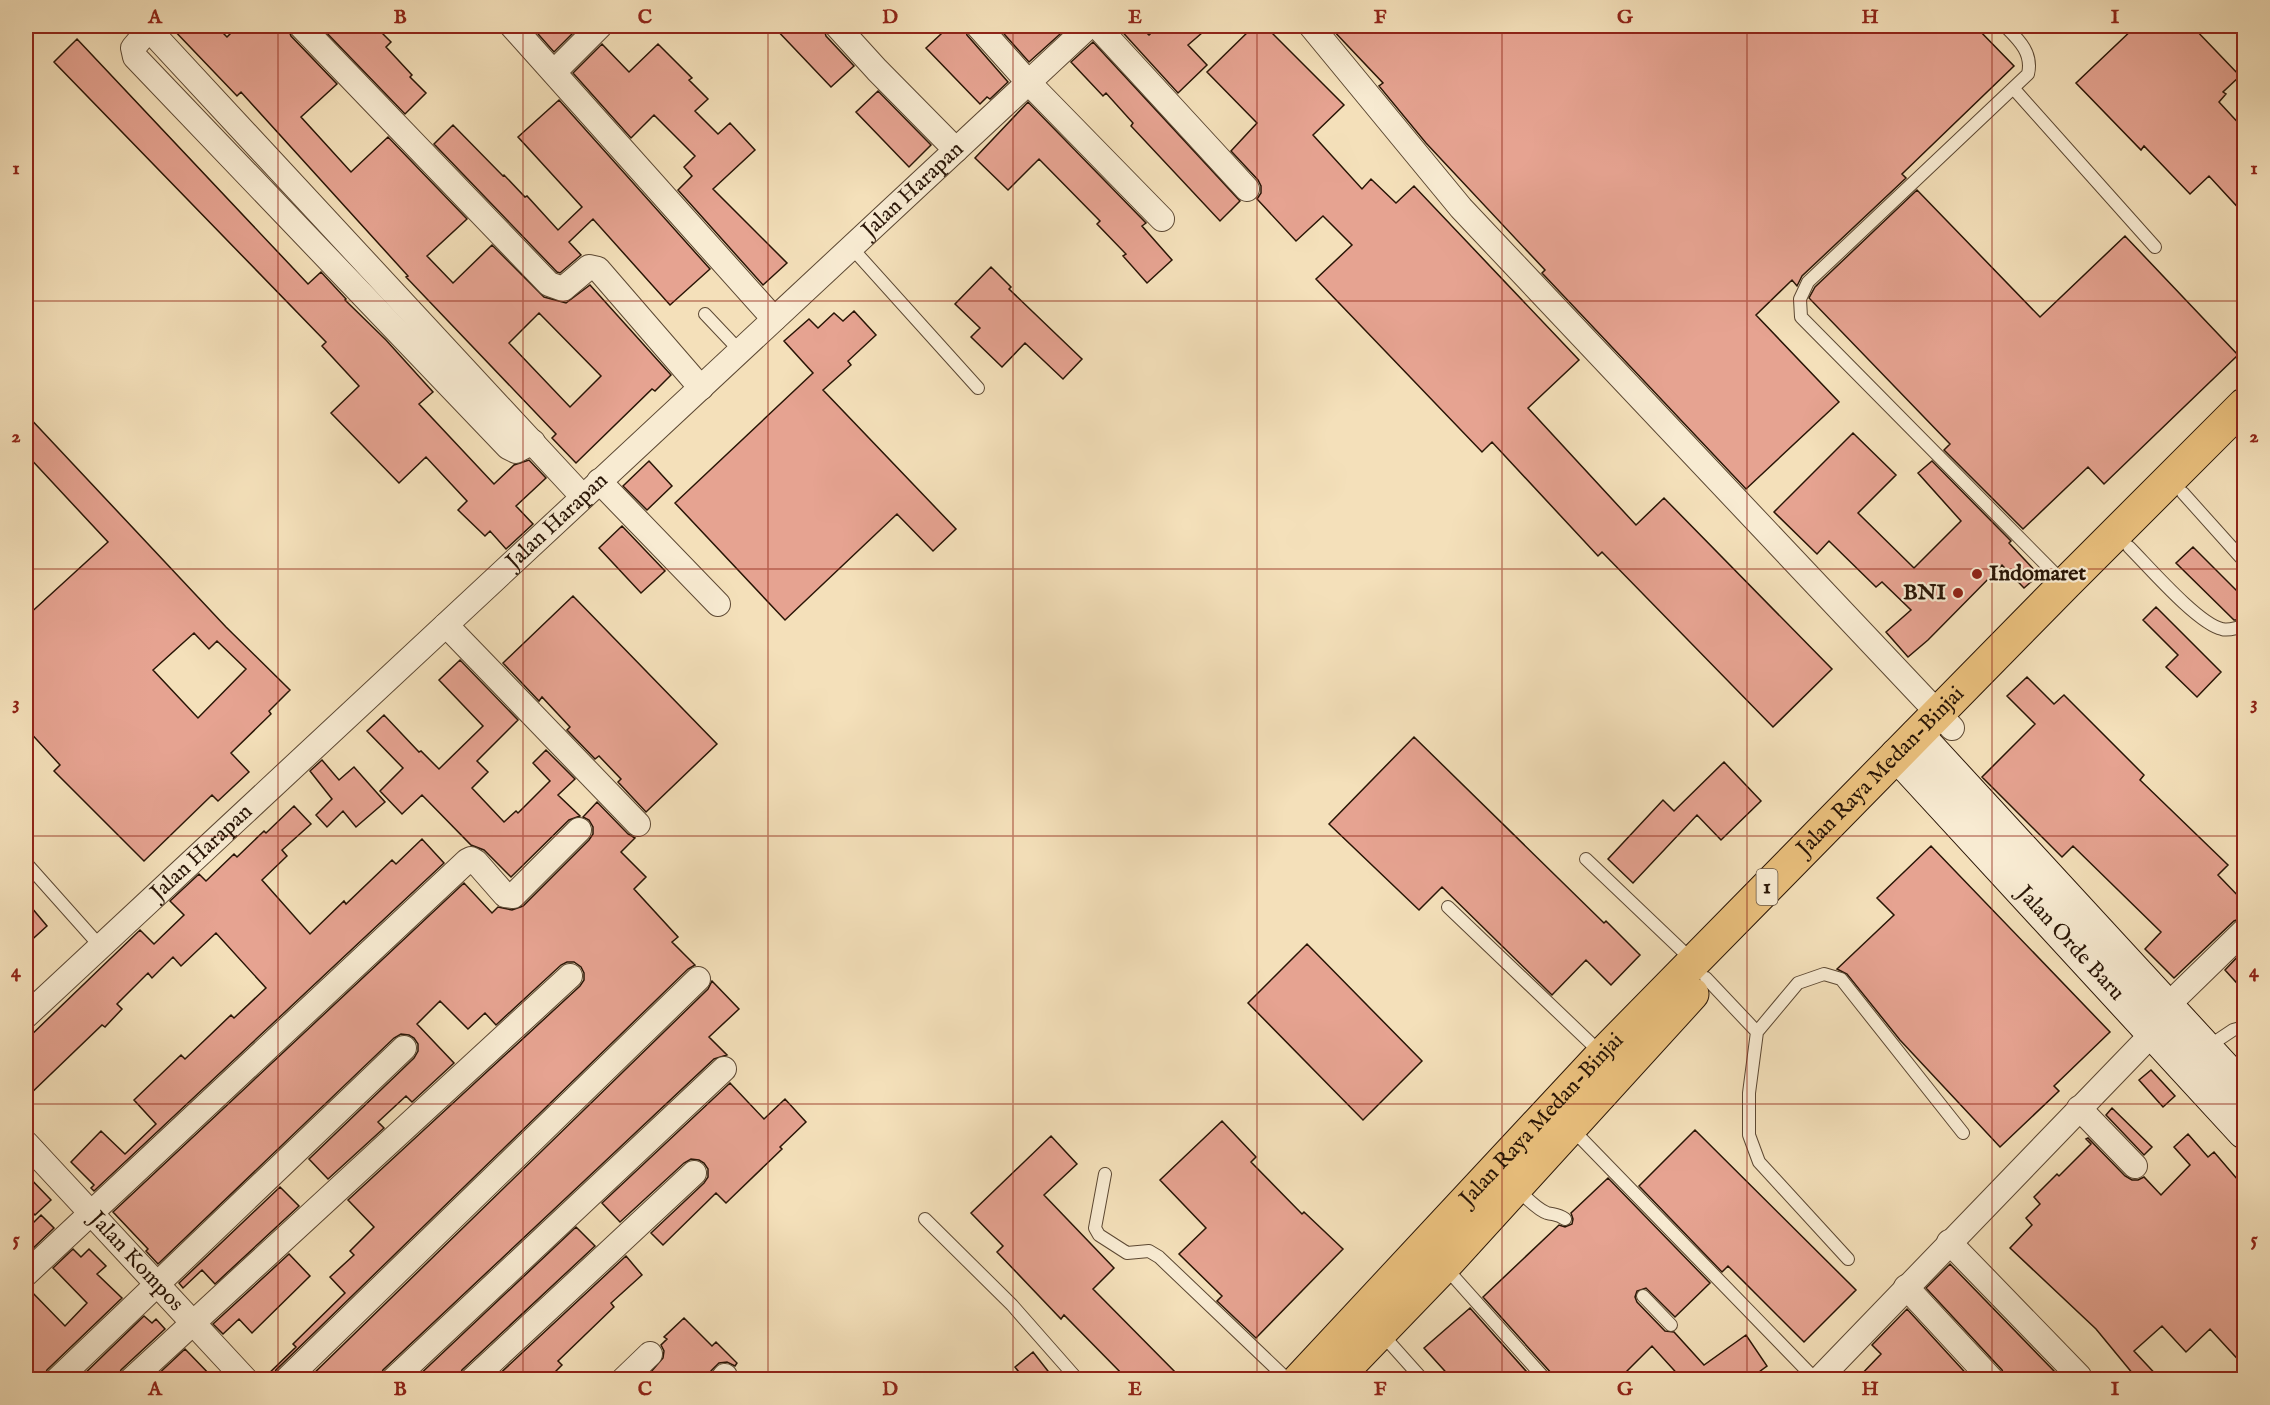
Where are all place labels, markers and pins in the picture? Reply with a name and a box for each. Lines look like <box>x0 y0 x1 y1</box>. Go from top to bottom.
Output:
place label: Indomaret <box>1989 560 2086 588</box>
marker: Indomaret <box>1970 567 1984 581</box>
place label: BNI <box>1903 579 1947 607</box>
marker: BNI <box>1951 586 1965 600</box>

